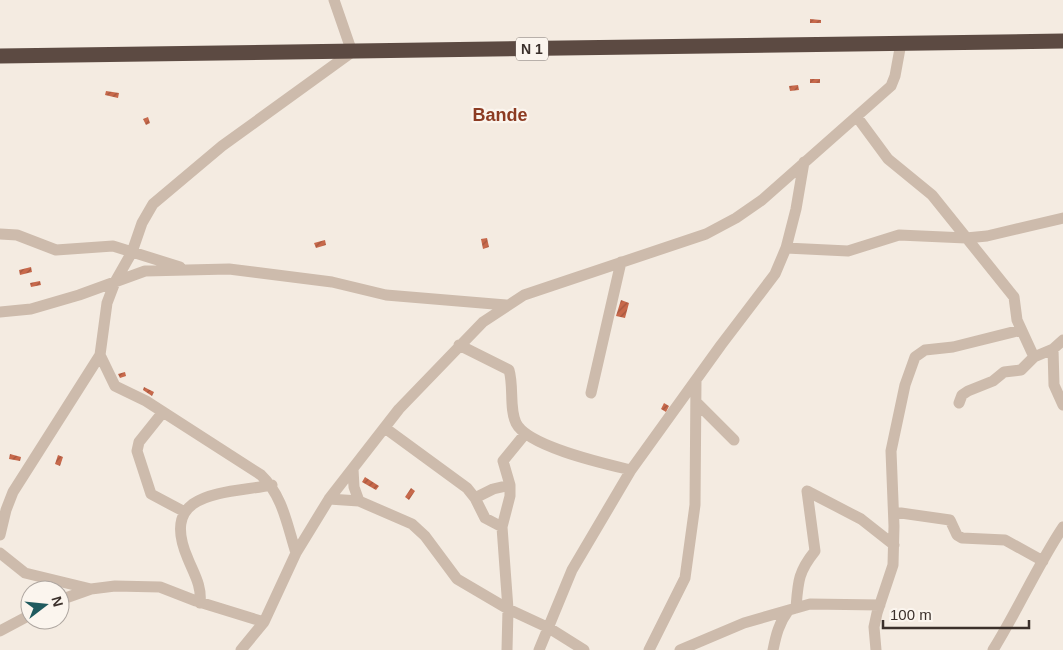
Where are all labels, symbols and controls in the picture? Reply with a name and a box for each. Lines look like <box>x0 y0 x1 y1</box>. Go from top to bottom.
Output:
road number: N 1 <box>516 38 548 61</box>
district label: Bande <box>472 105 528 125</box>
north arrow <box>20 580 70 630</box>
text: N <box>48 594 67 608</box>
scale bar <box>883 598 1029 630</box>
text: 100 m <box>890 606 932 623</box>

